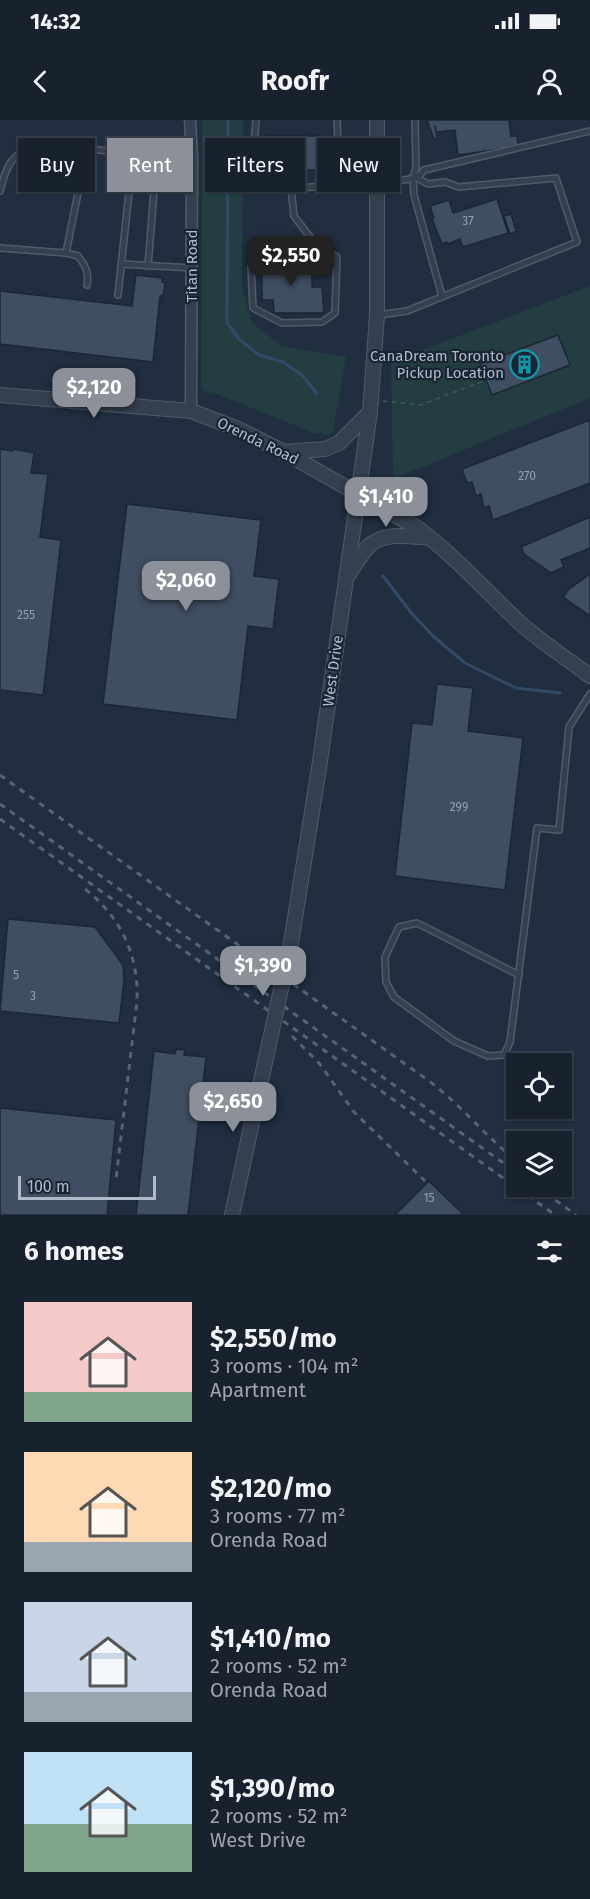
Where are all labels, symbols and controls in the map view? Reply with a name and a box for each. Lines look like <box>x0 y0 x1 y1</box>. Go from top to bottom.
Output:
text: 14:32 <box>30 8 81 35</box>
icon: back <box>24 65 57 98</box>
text: Roofr <box>261 65 329 97</box>
icon: person <box>533 65 566 98</box>
chip: Buy <box>18 138 95 192</box>
chip: Rent <box>107 138 193 192</box>
chip: Filters <box>205 138 305 192</box>
chip: New <box>317 138 400 192</box>
house number: 37 <box>462 214 474 228</box>
street label: Titan Road <box>183 230 201 302</box>
pin: $2,550 <box>242 236 340 287</box>
text: $2,550 <box>261 243 321 267</box>
place label: CanaDream Toronto Pickup Location <box>370 347 504 382</box>
building icon: CanaDream Toronto Pickup Location <box>509 349 541 381</box>
pin: $2,120 <box>45 368 143 419</box>
text: $2,120 <box>66 375 122 399</box>
street label: Orenda Road <box>214 414 302 468</box>
house number: 270 <box>518 469 536 483</box>
pin: $1,410 <box>337 477 435 528</box>
text: $1,410 <box>359 484 413 508</box>
pin: $2,060 <box>137 561 235 612</box>
text: $2,060 <box>156 568 216 592</box>
house number: 255 <box>17 608 35 622</box>
street label: West Drive <box>319 634 347 708</box>
house number: 299 <box>450 800 468 814</box>
pin: $1,390 <box>214 946 312 997</box>
text: $1,390 <box>234 953 292 977</box>
house number: 5 <box>13 968 19 982</box>
house number: 3 <box>30 989 36 1003</box>
map controls <box>506 1053 572 1197</box>
button: locate <box>506 1053 572 1119</box>
pin: $2,650 <box>184 1082 282 1133</box>
text: $2,650 <box>203 1089 263 1113</box>
button: layers <box>506 1131 572 1197</box>
scale bar <box>18 1173 156 1200</box>
text: 100 m <box>27 1177 70 1196</box>
house number: 15 <box>423 1191 435 1205</box>
icon: filters <box>533 1235 566 1268</box>
text: 6 homes <box>24 1236 124 1267</box>
text: $2,550/mo <box>210 1323 337 1354</box>
icon: home <box>72 1326 144 1398</box>
text: 3 rooms · 104 m² <box>210 1354 358 1378</box>
text: Apartment <box>210 1378 306 1402</box>
text: $2,120/mo <box>210 1473 332 1504</box>
icon: home <box>72 1476 144 1548</box>
text: 3 rooms · 77 m² <box>210 1504 346 1528</box>
text: Orenda Road <box>210 1528 328 1552</box>
text: $1,410/mo <box>210 1623 331 1654</box>
icon: home <box>72 1626 144 1698</box>
text: 2 rooms · 52 m² <box>210 1654 348 1678</box>
text: Orenda Road <box>210 1678 328 1702</box>
text: $1,390/mo <box>210 1773 335 1804</box>
icon: home <box>72 1776 144 1848</box>
text: 2 rooms · 52 m² <box>210 1804 348 1828</box>
text: West Drive <box>210 1828 306 1852</box>

